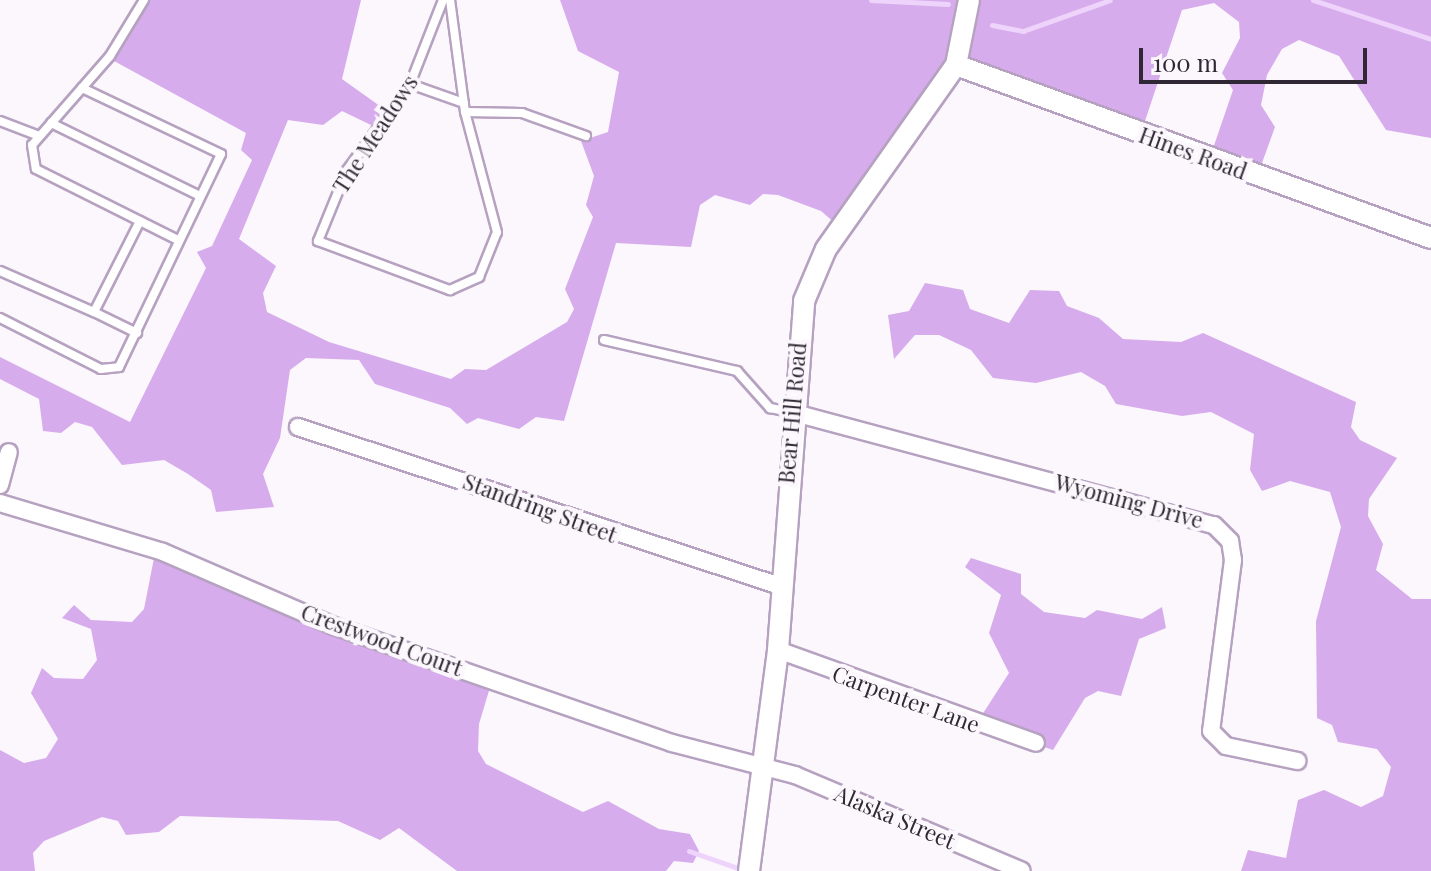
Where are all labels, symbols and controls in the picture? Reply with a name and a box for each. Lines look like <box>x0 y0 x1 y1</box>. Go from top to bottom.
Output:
scale bar <box>1143 32 1371 82</box>
text: 100 m <box>1153 46 1218 78</box>
street label: The Meadows <box>327 70 423 198</box>
street label: Hines Road <box>1136 121 1250 185</box>
street label: Bear Hill Road <box>773 341 811 485</box>
street label: Standring Street <box>459 468 621 548</box>
street label: Wyoming Drive <box>1052 469 1206 533</box>
street label: Crestwood Court <box>298 599 466 681</box>
street label: Carpenter Lane <box>829 660 983 738</box>
street label: Alaska Street <box>831 780 959 854</box>

